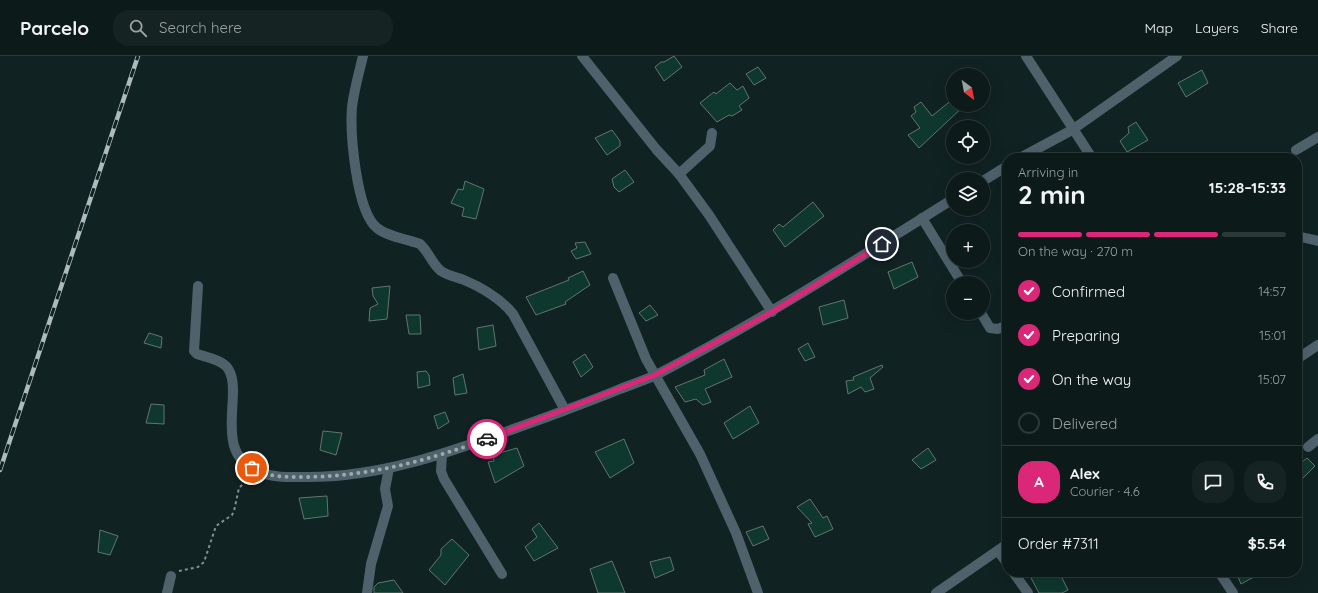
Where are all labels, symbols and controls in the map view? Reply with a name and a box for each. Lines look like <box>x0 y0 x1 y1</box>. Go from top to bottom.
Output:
search box <box>113 10 393 46</box>
text: Parcelo <box>20 16 89 40</box>
icon: search <box>127 17 149 39</box>
text: Search here <box>159 18 242 37</box>
text: Map <box>1144 19 1173 37</box>
text: Layers <box>1195 19 1239 37</box>
text: Share <box>1261 19 1298 37</box>
north arrow <box>946 68 990 112</box>
map controls <box>946 68 990 320</box>
button: locate <box>946 120 990 164</box>
text: Arriving in <box>1018 164 1078 180</box>
button: layers <box>946 172 990 216</box>
text: 2 min <box>1018 178 1086 211</box>
text: 15:28–15:33 <box>1209 178 1286 197</box>
button: + <box>946 224 990 268</box>
pin <box>865 227 899 261</box>
icon: home <box>871 233 893 255</box>
text: On the way · 270 m <box>1018 243 1133 259</box>
button: − <box>946 276 990 320</box>
icon: check <box>1018 280 1040 302</box>
text: Confirmed <box>1052 282 1125 301</box>
text: 14:57 <box>1258 283 1286 299</box>
icon: check <box>1018 324 1040 346</box>
text: Preparing <box>1052 326 1120 345</box>
text: 15:01 <box>1259 327 1286 343</box>
icon: check <box>1018 368 1040 390</box>
text: On the way <box>1052 370 1131 389</box>
text: 15:07 <box>1258 371 1286 387</box>
text: Delivered <box>1052 414 1117 433</box>
courier <box>467 419 507 459</box>
icon: car <box>476 428 498 450</box>
pin <box>235 451 269 485</box>
icon: bag <box>241 457 263 479</box>
button: chat <box>1192 461 1234 503</box>
button: phone <box>1244 461 1286 503</box>
text: Alex <box>1070 464 1100 483</box>
text: A <box>1034 472 1044 491</box>
text: Courier · 4.6 <box>1070 483 1140 499</box>
text: Order #7311 <box>1018 534 1099 553</box>
text: $5.54 <box>1248 534 1286 553</box>

